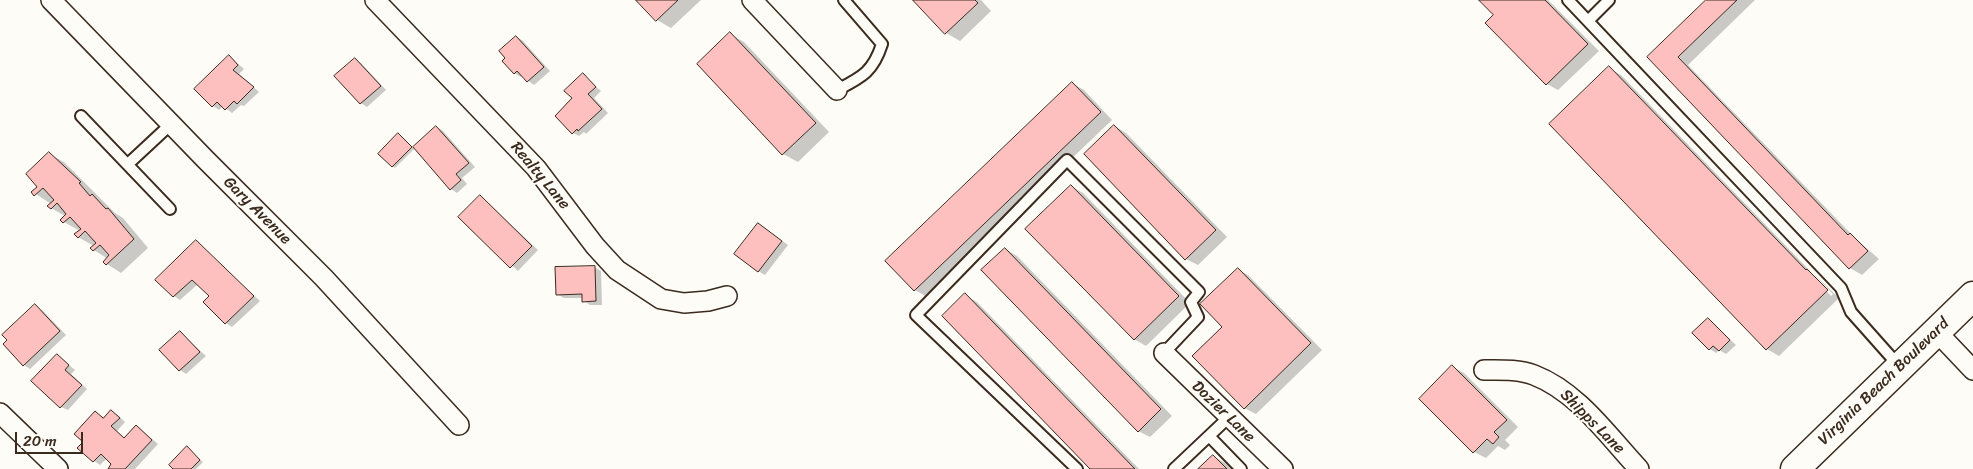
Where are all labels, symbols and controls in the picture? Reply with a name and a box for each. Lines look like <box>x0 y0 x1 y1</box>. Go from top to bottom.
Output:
street label: Realty Lane <box>506 138 574 214</box>
street label: Gary Avenue <box>219 173 295 249</box>
street label: Virginia Beach Boulevard <box>1815 314 1953 450</box>
street label: Dozier Lane <box>1187 377 1259 447</box>
street label: Shipps Lane <box>1556 386 1628 458</box>
scale bar <box>18 422 85 454</box>
text: 20 m <box>23 428 57 454</box>

